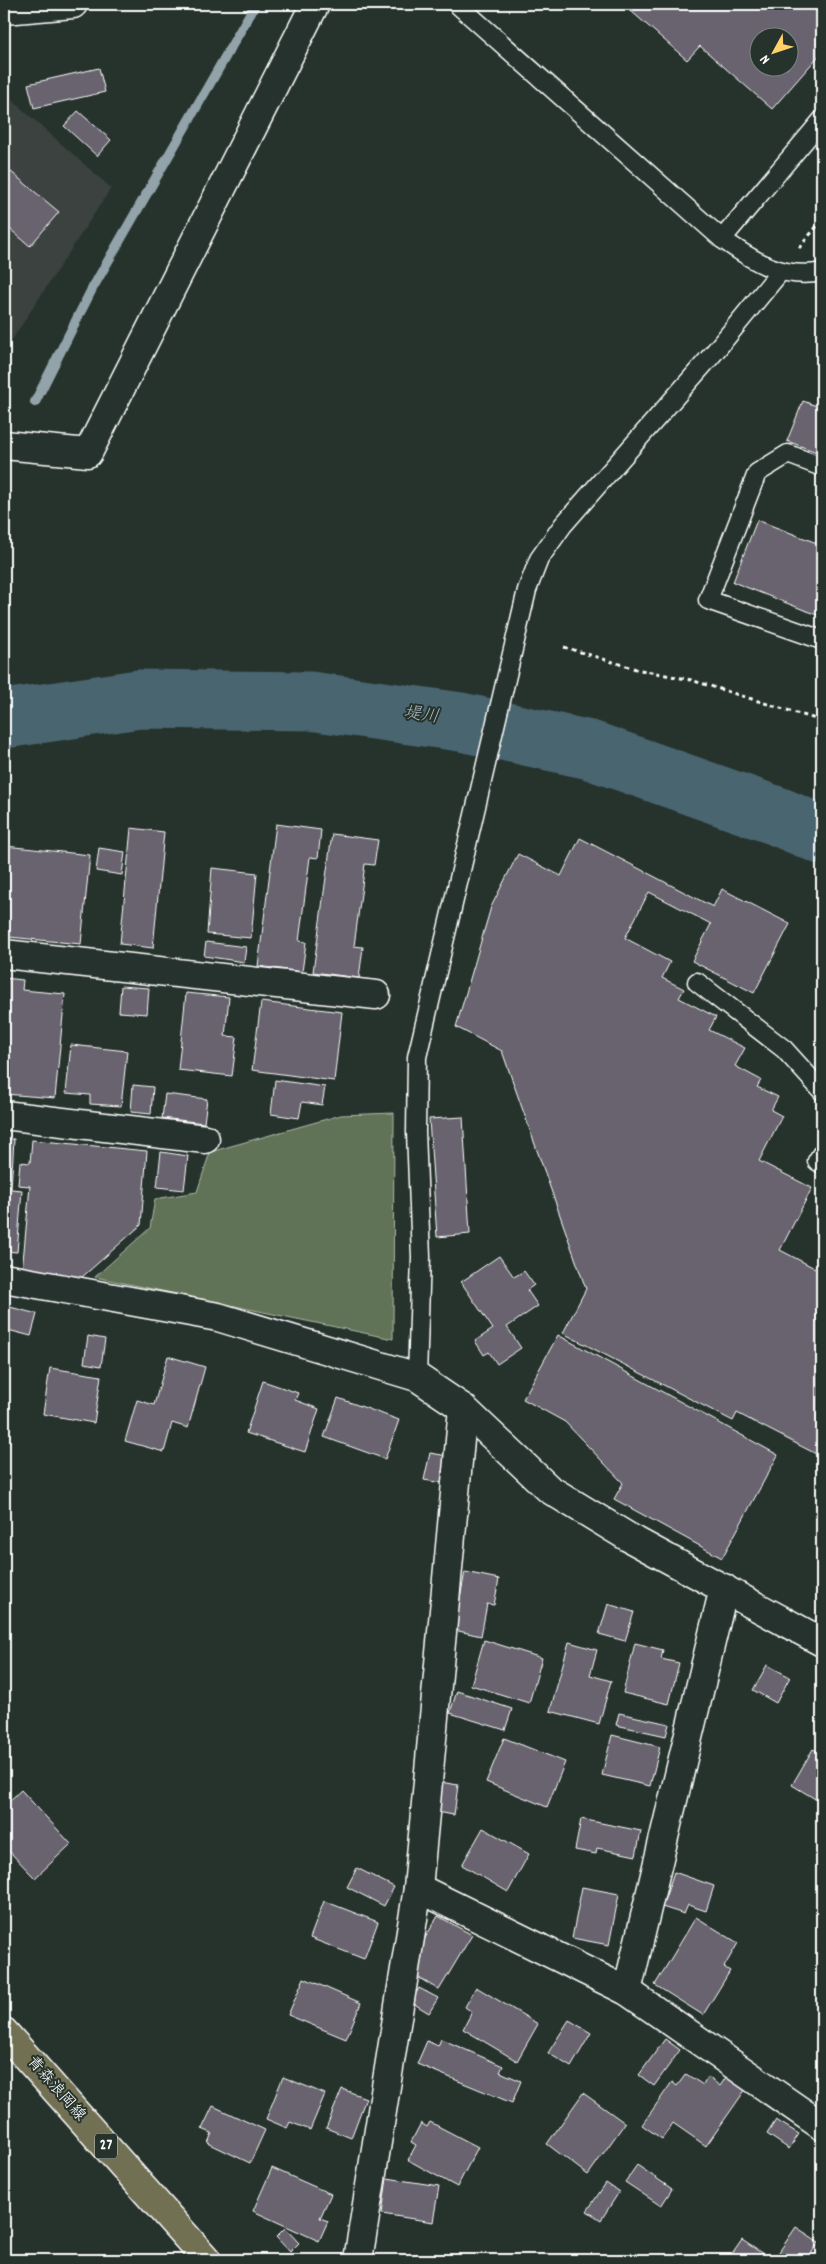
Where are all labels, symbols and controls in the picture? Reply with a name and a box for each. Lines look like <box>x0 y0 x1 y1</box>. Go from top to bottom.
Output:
north arrow <box>748 28 798 78</box>
text: N <box>756 50 775 68</box>
water label: 堤川 <box>401 701 441 731</box>
street label: 青森浪岡線 <box>21 2051 91 2127</box>
road number: 27 <box>95 2134 117 2158</box>

